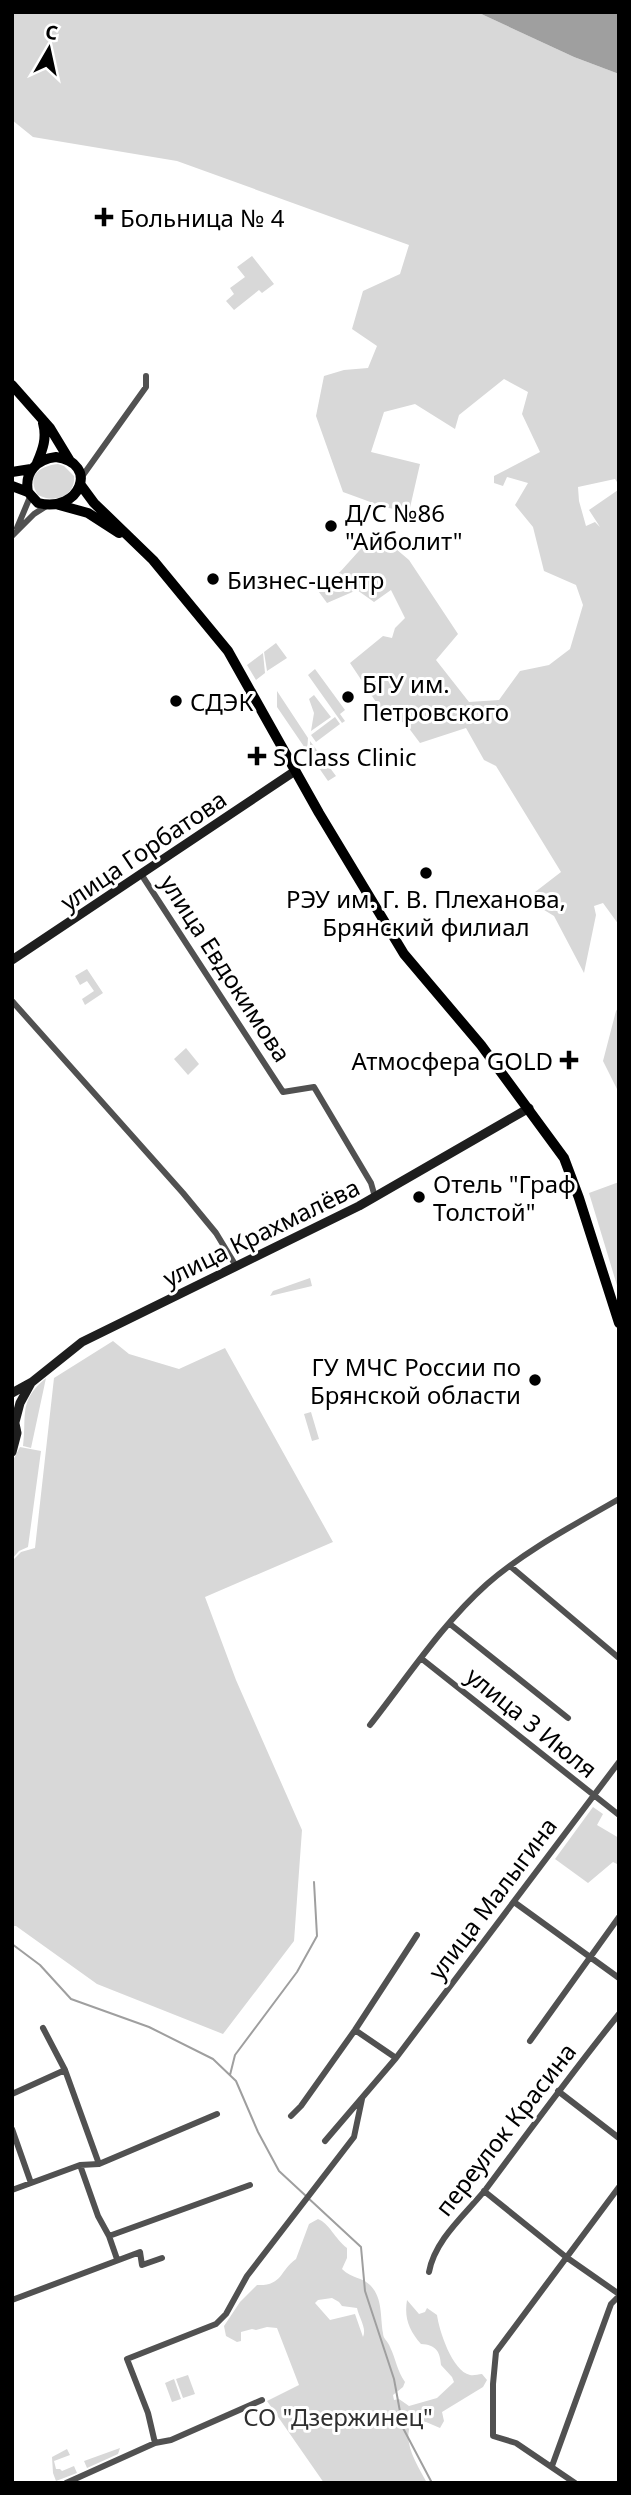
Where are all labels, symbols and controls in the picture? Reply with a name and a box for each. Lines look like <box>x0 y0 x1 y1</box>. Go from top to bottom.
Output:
north arrow <box>14 14 84 84</box>
text: С <box>44 18 60 46</box>
place label: Больница № 4 <box>120 201 285 234</box>
marker: Больница № 4 <box>94 207 114 227</box>
place label: Д/С №86 "Айболит" <box>345 496 463 557</box>
marker: Д/С №86 "Айболит" <box>323 518 339 534</box>
place label: Бизнес-центр <box>227 563 384 596</box>
marker: Бизнес-центр <box>205 571 221 587</box>
place label: БГУ им. Петровского <box>362 667 509 728</box>
place label: СДЭК <box>190 685 253 718</box>
marker: БГУ им. Петровского <box>340 689 356 705</box>
marker: СДЭК <box>168 693 184 709</box>
place label: S Class Clinic <box>273 740 417 773</box>
marker: S Class Clinic <box>247 746 267 766</box>
street label: улица Горбатова <box>53 782 233 918</box>
marker: РЭУ им. Г. В. Плеханова, Брянский филиал <box>418 865 434 881</box>
street label: улица Евдокимова <box>153 868 299 1068</box>
place label: РЭУ им. Г. В. Плеханова, Брянский филиал <box>286 882 566 943</box>
place label: Атмосфера GOLD <box>352 1044 553 1077</box>
marker: Атмосфера GOLD <box>559 1050 579 1070</box>
place label: Отель "Граф Толстой" <box>433 1167 576 1228</box>
street label: улица Крахмалёва <box>157 1170 365 1294</box>
marker: Отель "Граф Толстой" <box>411 1189 427 1205</box>
place label: ГУ МЧС России по Брянской области <box>310 1350 521 1411</box>
marker: ГУ МЧС России по Брянской области <box>527 1372 543 1388</box>
street label: улица 3 Июля <box>460 1659 604 1785</box>
street label: улица Малыгина <box>420 1810 564 1986</box>
street label: переулок Красина <box>427 2036 583 2222</box>
park label: СО "Дзержинец" <box>243 2400 433 2433</box>

